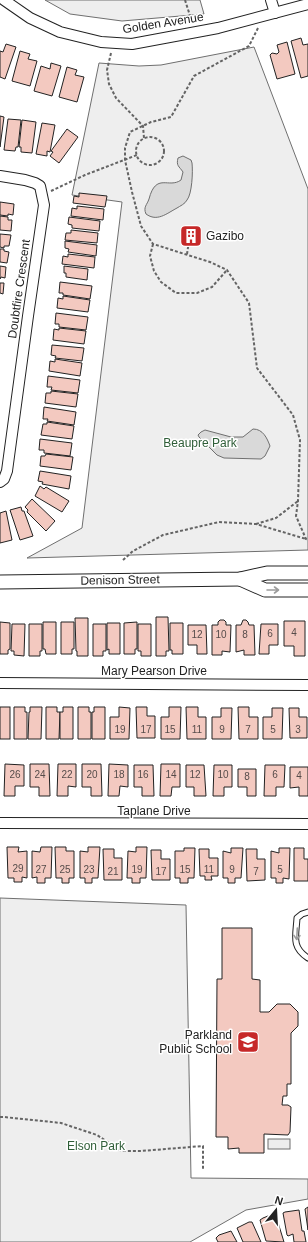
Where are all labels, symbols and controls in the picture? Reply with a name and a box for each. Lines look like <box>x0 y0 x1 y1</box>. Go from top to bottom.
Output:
street label: Golden Avenue <box>121 10 205 36</box>
building icon: Gazibo <box>178 223 204 249</box>
place label: Gazibo <box>206 229 244 243</box>
street label: Doubtfire Crescent <box>5 238 33 340</box>
park label: Beaupre Park <box>163 436 238 450</box>
street label: Denison Street <box>80 572 160 588</box>
one-way arrow <box>266 586 279 594</box>
house number: 4 <box>291 627 297 638</box>
house number: 6 <box>267 628 273 639</box>
house number: 12 <box>191 629 203 640</box>
house number: 10 <box>215 629 227 640</box>
house number: 8 <box>242 629 248 640</box>
street label: Mary Pearson Drive <box>101 664 207 678</box>
house number: 19 <box>114 724 126 735</box>
house number: 17 <box>140 724 152 735</box>
house number: 15 <box>164 724 176 735</box>
house number: 11 <box>192 724 203 735</box>
house number: 9 <box>219 724 225 735</box>
house number: 7 <box>245 724 251 735</box>
house number: 5 <box>270 724 276 735</box>
house number: 3 <box>295 724 301 735</box>
house number: 26 <box>9 769 21 780</box>
house number: 24 <box>34 769 46 780</box>
house number: 22 <box>61 769 73 780</box>
house number: 20 <box>86 769 98 780</box>
house number: 18 <box>113 769 125 780</box>
house number: 16 <box>137 769 149 780</box>
house number: 14 <box>165 769 177 780</box>
house number: 12 <box>189 769 201 780</box>
house number: 10 <box>217 769 229 780</box>
house number: 6 <box>272 769 278 780</box>
house number: 4 <box>296 770 302 781</box>
house number: 8 <box>244 771 250 782</box>
street label: Taplane Drive <box>117 804 191 818</box>
house number: 29 <box>12 863 24 874</box>
house number: 27 <box>35 864 47 875</box>
house number: 25 <box>59 864 71 875</box>
house number: 23 <box>83 864 95 875</box>
house number: 19 <box>131 864 143 875</box>
house number: 15 <box>179 864 191 875</box>
house number: 11 <box>204 864 215 875</box>
house number: 9 <box>229 864 235 875</box>
house number: 5 <box>277 864 283 875</box>
house number: 21 <box>107 866 119 877</box>
house number: 17 <box>155 866 167 877</box>
house number: 7 <box>253 866 259 877</box>
one-way arrow <box>293 927 300 940</box>
place label: Parkland Public School <box>159 1028 232 1056</box>
school or university icon: Parkland Public School <box>235 1029 261 1055</box>
park label: Elson Park <box>67 1139 126 1153</box>
north arrow <box>256 1190 296 1230</box>
text: N <box>273 1194 285 1207</box>

